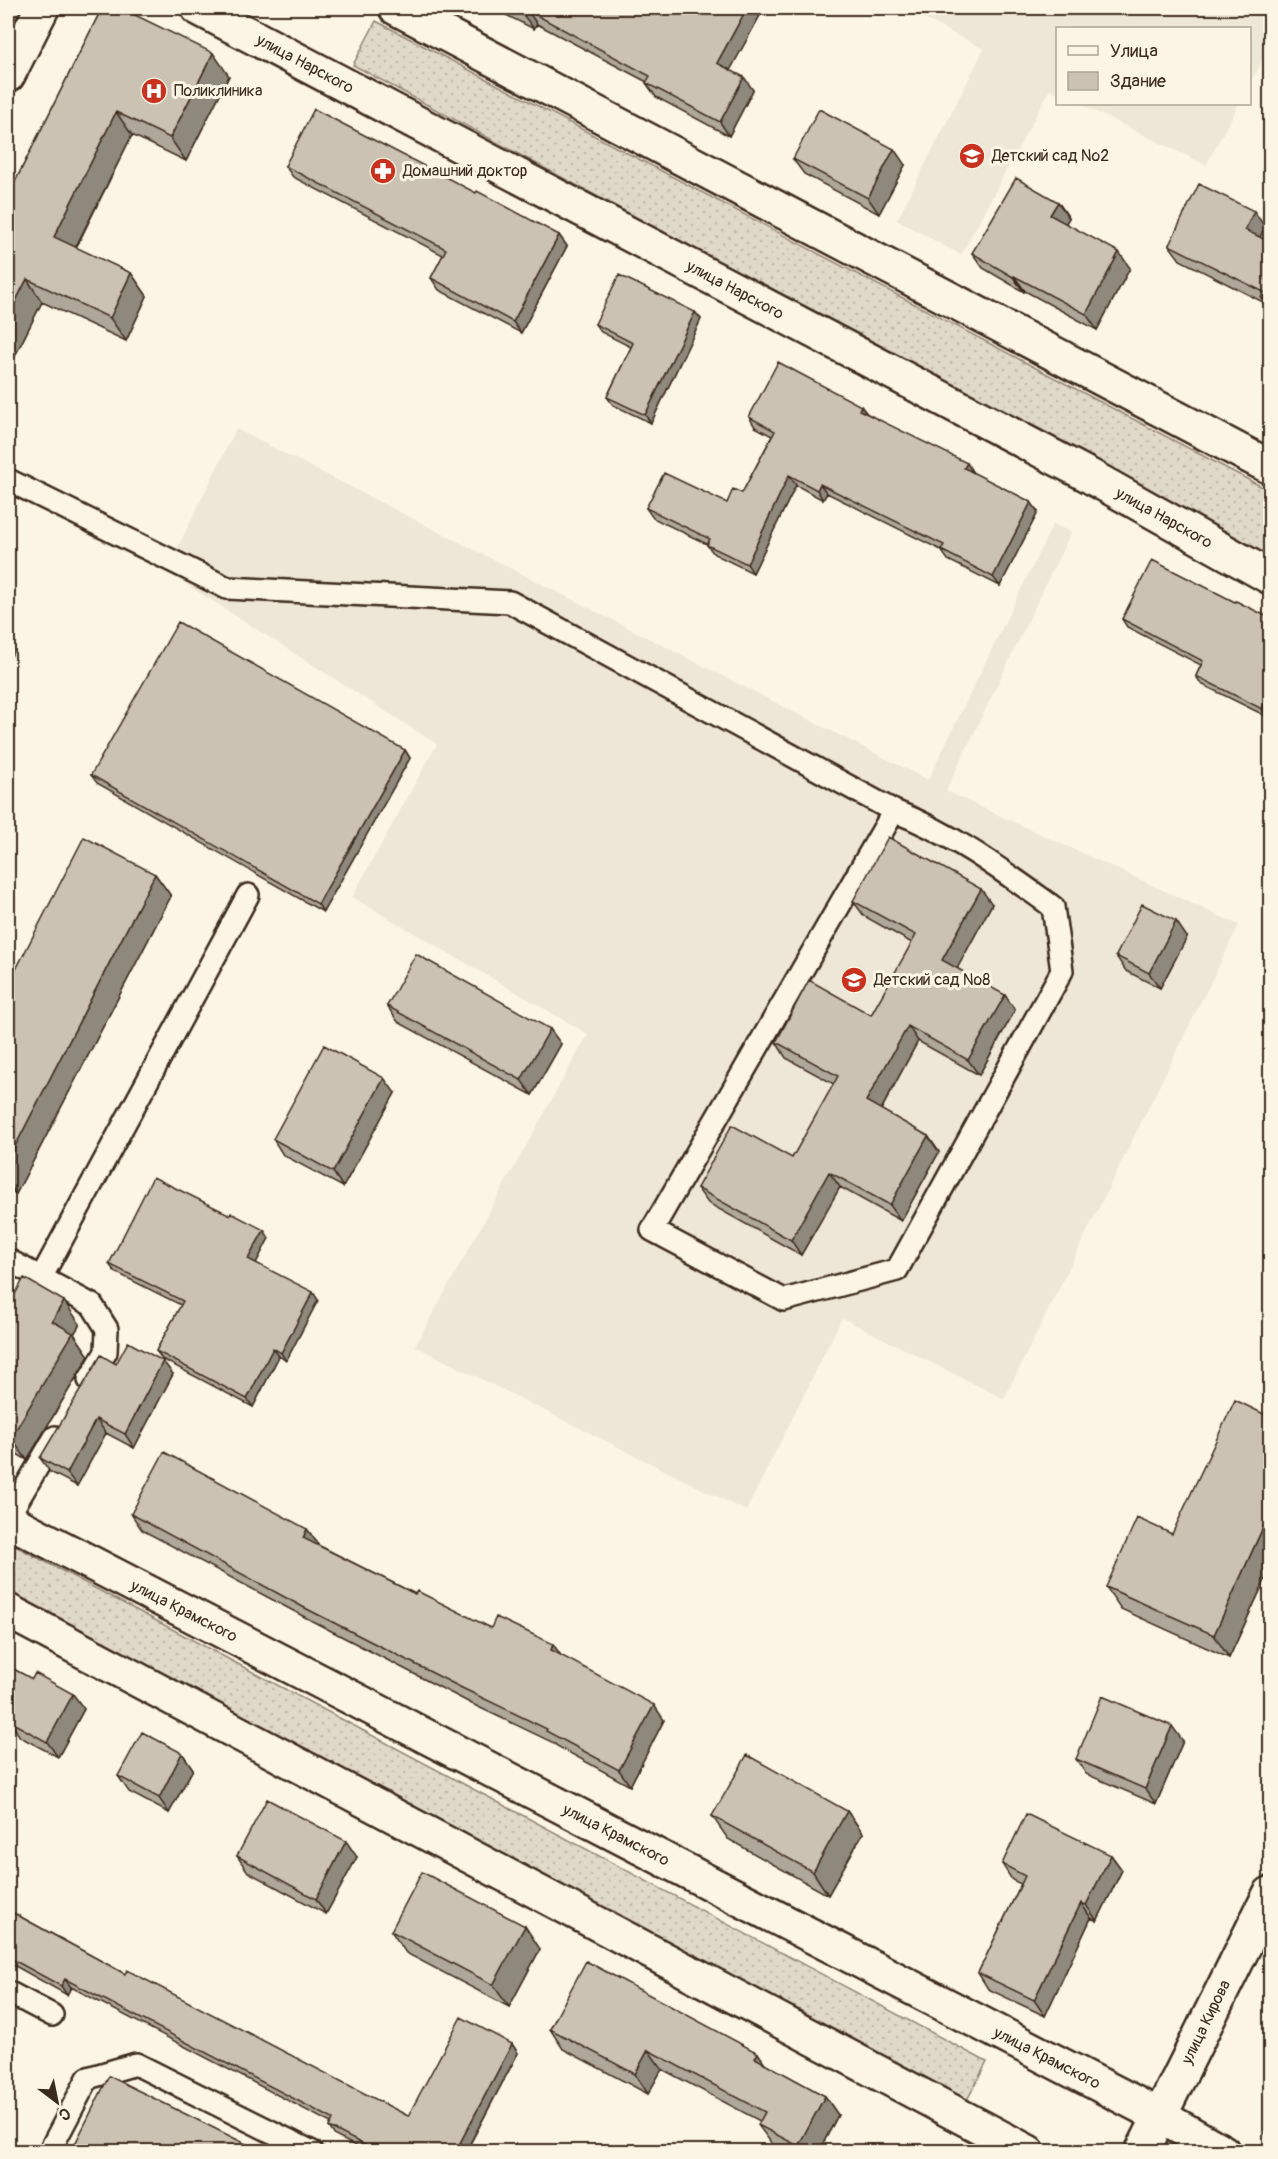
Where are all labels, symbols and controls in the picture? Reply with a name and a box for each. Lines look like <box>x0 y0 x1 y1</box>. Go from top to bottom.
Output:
legend <box>1056 27 1251 105</box>
street label: улица Нарского <box>252 29 357 98</box>
text: Улица <box>1110 40 1158 63</box>
text: Здание <box>1110 70 1166 93</box>
hospital icon: Поликлиника <box>139 76 169 106</box>
place label: Поликлиника <box>174 81 262 101</box>
school or university icon: Детский сад №2 <box>957 141 987 171</box>
place label: Детский сад №2 <box>991 146 1109 166</box>
pharmacy icon: Домашний доктор <box>368 156 398 186</box>
place label: Домашний доктор <box>402 161 527 181</box>
street label: улица Нарского <box>682 255 787 324</box>
street label: улица Нарского <box>1111 483 1216 553</box>
school or university icon: Детский сад №8 <box>839 965 869 995</box>
place label: Детский сад №8 <box>873 970 990 990</box>
street label: улица Крамского <box>126 1575 241 1647</box>
street label: улица Крамского <box>558 1799 673 1871</box>
street label: улица Кирова <box>1177 1977 1235 2068</box>
street label: улица Крамского <box>989 2022 1104 2094</box>
north arrow <box>27 2072 87 2132</box>
text: С <box>55 2103 74 2125</box>

